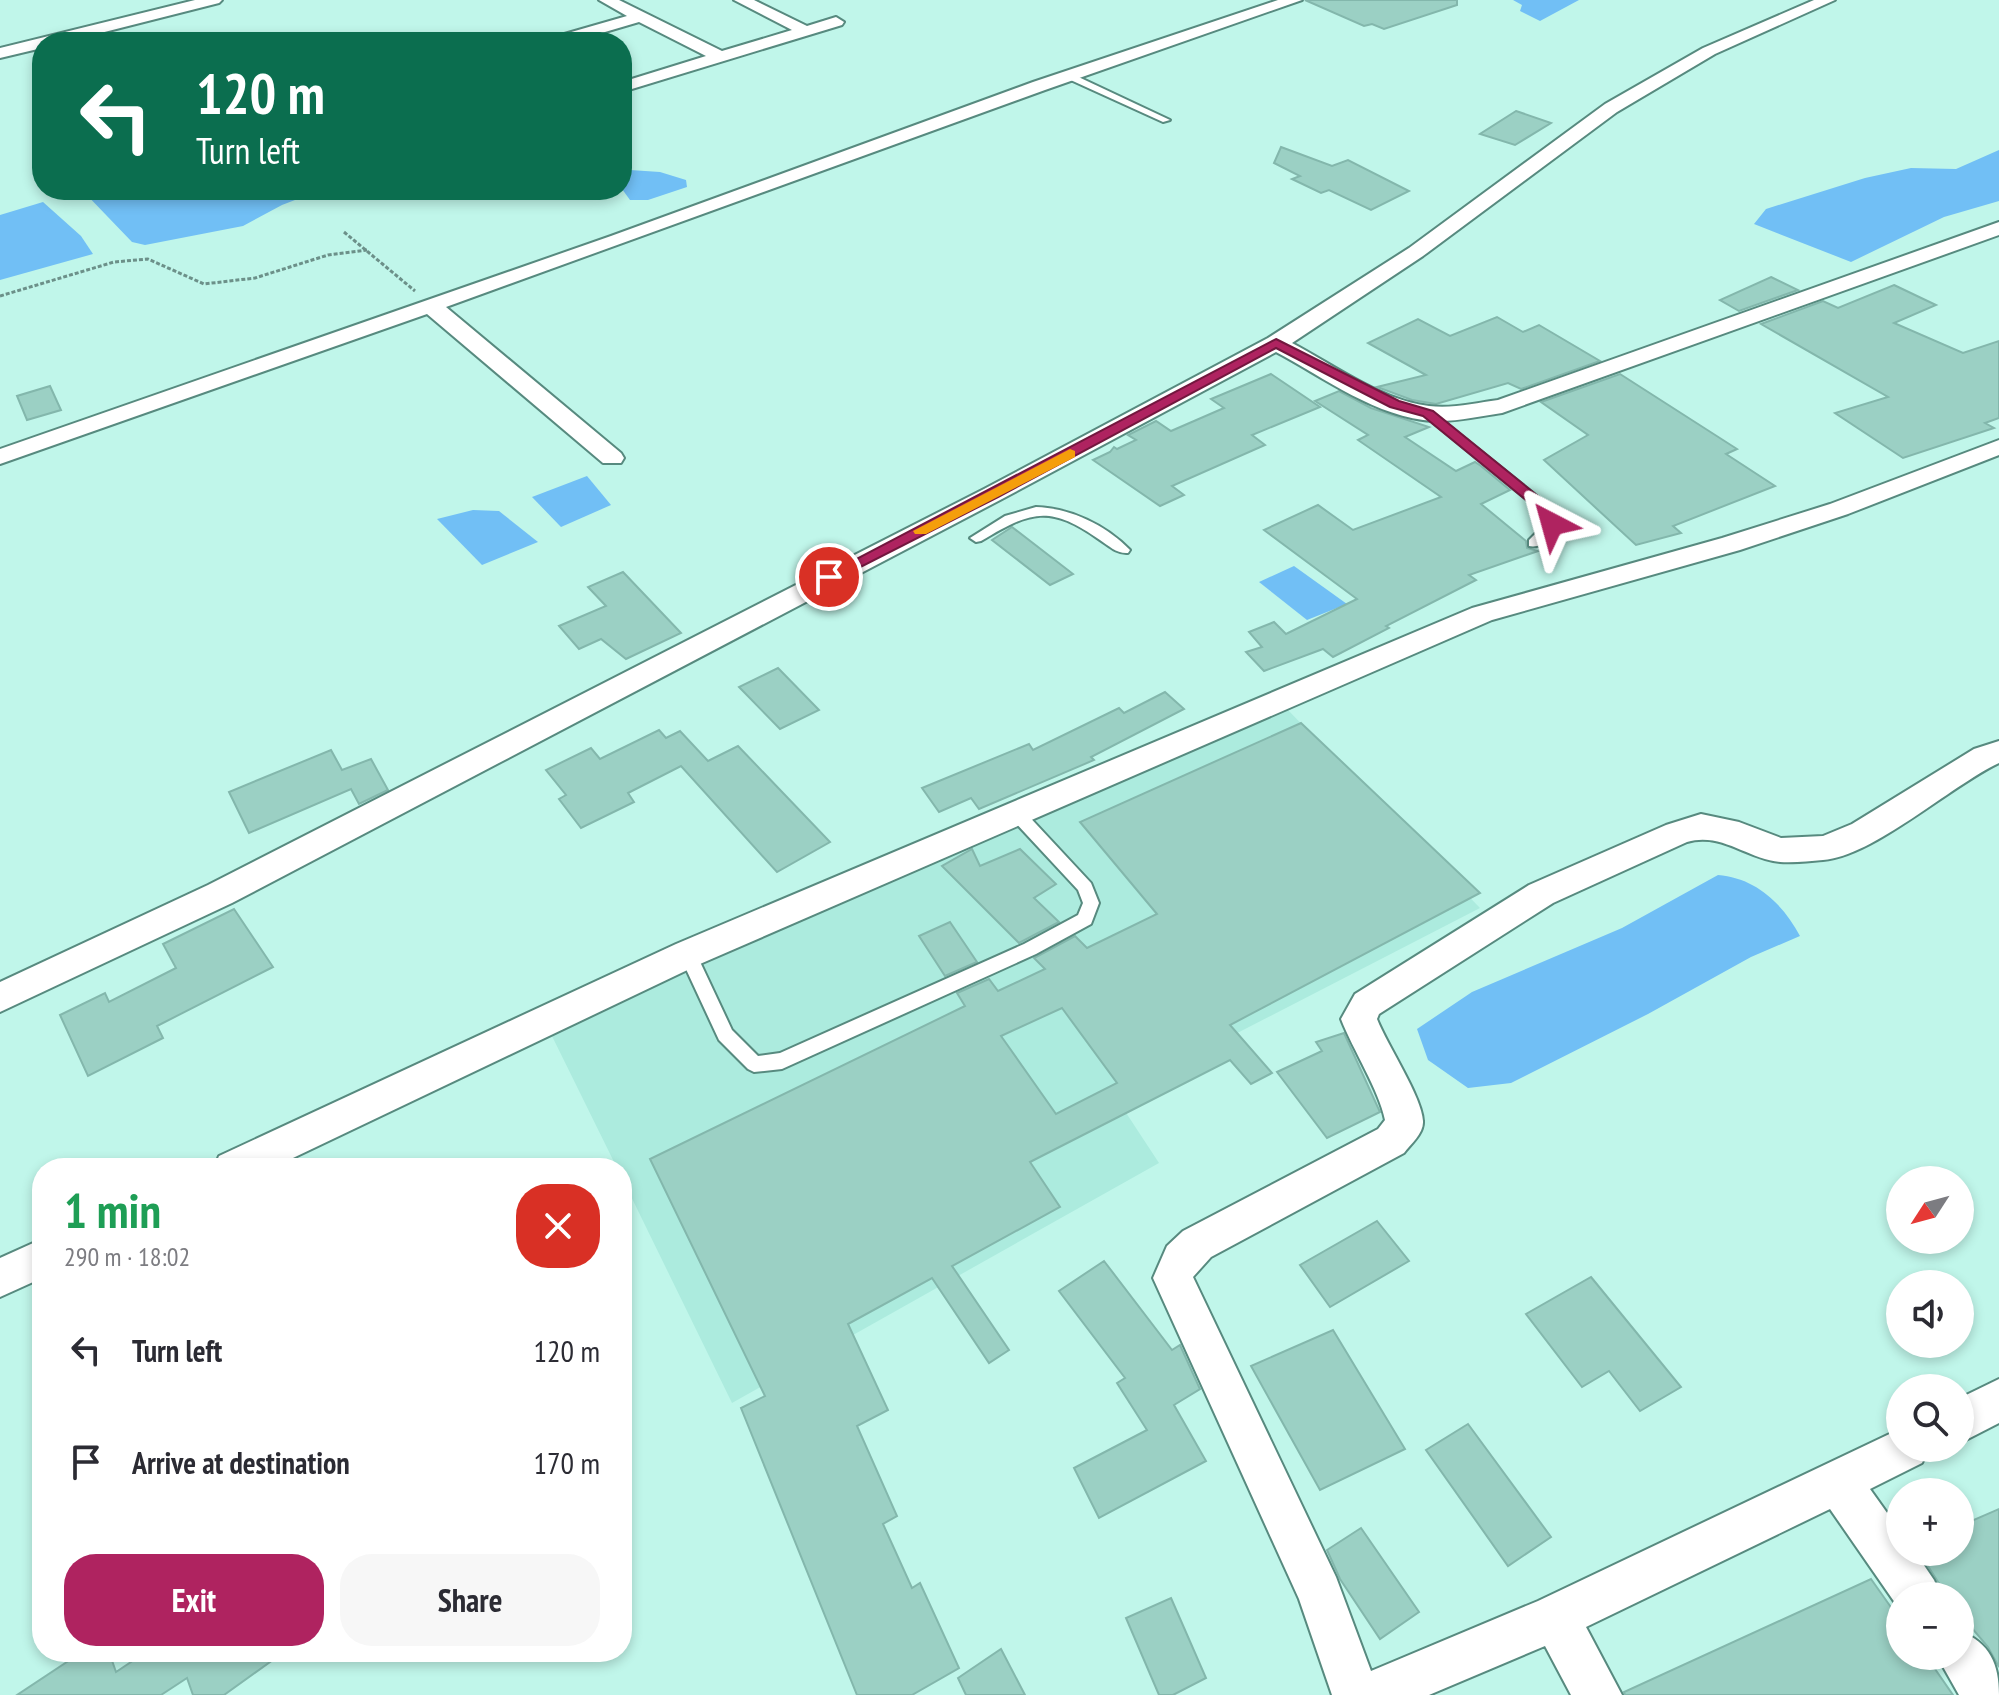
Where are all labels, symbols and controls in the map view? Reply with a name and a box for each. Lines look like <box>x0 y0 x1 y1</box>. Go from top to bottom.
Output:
text: 120 m <box>196 57 325 129</box>
icon: left <box>64 64 168 168</box>
text: Turn left <box>196 127 300 174</box>
position arrow <box>1510 482 1594 566</box>
pin <box>795 543 863 611</box>
icon: arrive <box>807 555 851 599</box>
north arrow <box>1886 1166 1974 1254</box>
map controls <box>1886 1166 1974 1670</box>
text: 1 min <box>64 1179 161 1241</box>
button: close <box>516 1184 600 1268</box>
text: 290 m · 18:02 <box>64 1240 190 1273</box>
button: sound <box>1886 1270 1974 1358</box>
icon: left <box>64 1328 108 1372</box>
text: Turn left <box>132 1331 222 1370</box>
text: 120 m <box>534 1331 600 1370</box>
button: search <box>1886 1374 1974 1462</box>
icon: arrive <box>64 1440 108 1484</box>
text: Arrive at destination <box>132 1443 350 1482</box>
text: 170 m <box>534 1443 600 1482</box>
button: + <box>1886 1478 1974 1566</box>
button: Exit <box>64 1554 324 1646</box>
button: Share <box>340 1554 600 1646</box>
button: − <box>1886 1582 1974 1670</box>

